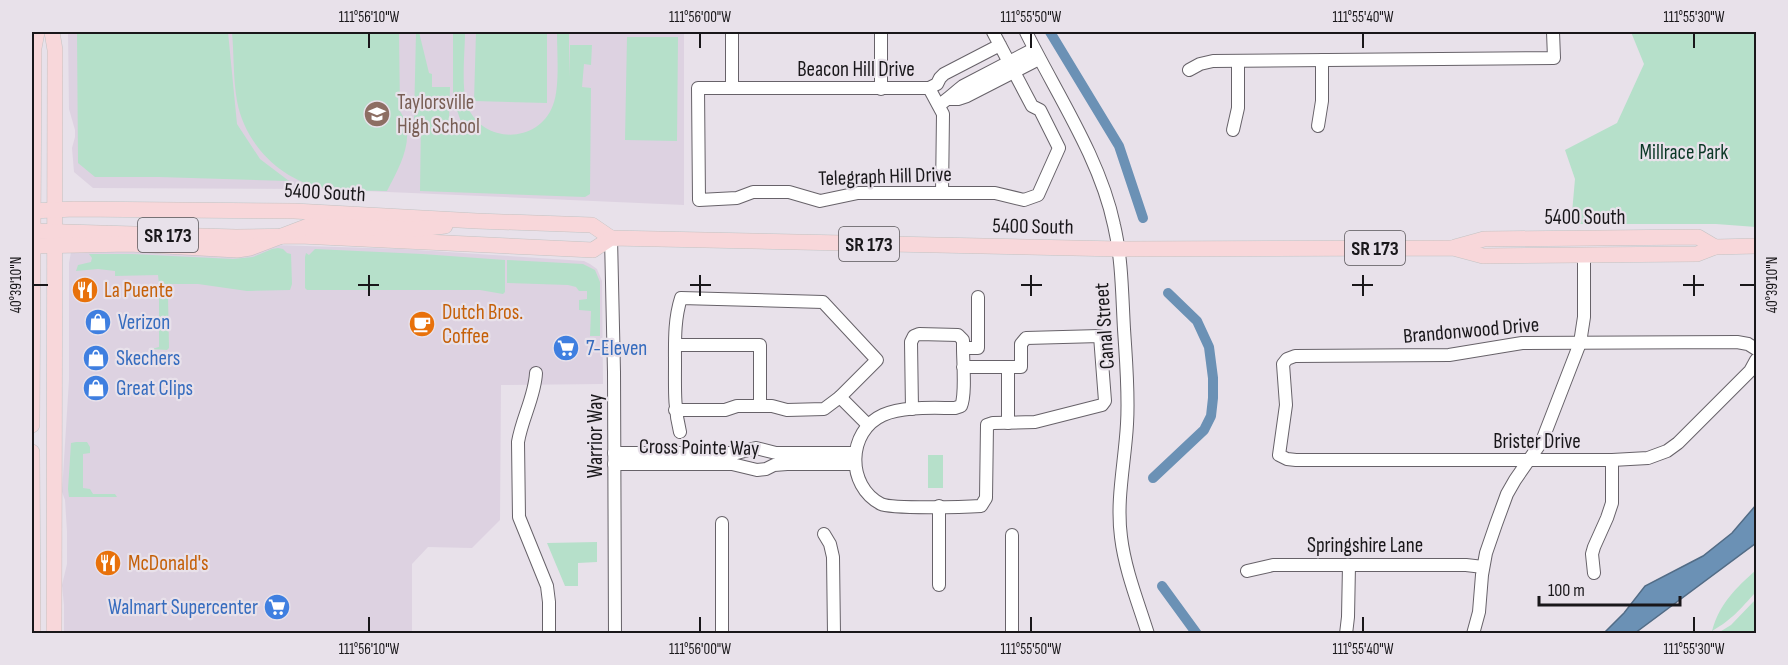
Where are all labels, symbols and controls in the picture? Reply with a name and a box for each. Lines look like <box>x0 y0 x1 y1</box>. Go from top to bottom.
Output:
text: 111°56'10"W <box>339 8 400 27</box>
text: 111°56'00"W <box>669 8 731 27</box>
text: 111°55'50"W <box>1001 8 1062 27</box>
text: 111°55'40"W <box>1332 8 1394 27</box>
text: 111°55'30"W <box>1663 8 1725 27</box>
street label: Beacon Hill Drive <box>797 57 915 82</box>
place label: Taylorsville High School <box>397 90 480 139</box>
school or university icon: Taylorsville High School <box>362 99 392 129</box>
park label: Millrace Park <box>1640 140 1728 165</box>
street label: Telegraph Hill Drive <box>818 162 952 191</box>
street label: 5400 South <box>284 178 366 207</box>
street label: 5400 South <box>1544 205 1626 230</box>
street label: 5400 South <box>992 213 1074 240</box>
road number: SR 173 <box>138 218 198 252</box>
road number: SR 173 <box>839 227 899 261</box>
road number: SR 173 <box>1345 231 1405 265</box>
text: 40°39'10"N <box>7 257 26 313</box>
text: 40°39'10"N <box>1763 257 1782 313</box>
restaurant icon: La Puente <box>70 275 100 305</box>
place label: La Puente <box>104 278 173 303</box>
street label: Canal Street <box>1089 282 1120 370</box>
place label: Dutch Bros. Coffee <box>442 300 523 349</box>
shop icon: Verizon <box>83 307 113 337</box>
cafe icon: Dutch Bros. Coffee <box>407 309 437 339</box>
place label: Verizon <box>118 310 170 335</box>
street label: Brandonwood Drive <box>1402 312 1540 349</box>
supermarket icon: 7-Eleven <box>551 333 581 363</box>
place label: 7-Eleven <box>586 336 647 361</box>
shop icon: Skechers <box>81 343 111 373</box>
place label: Skechers <box>116 346 180 371</box>
shop icon: Great Clips <box>81 373 111 403</box>
place label: Great Clips <box>116 376 193 401</box>
street label: Warrior Way <box>583 394 608 478</box>
street label: Brister Drive <box>1493 429 1581 454</box>
street label: Cross Pointe Way <box>639 434 759 461</box>
street label: Springshire Lane <box>1307 533 1423 558</box>
restaurant icon: McDonald's <box>93 548 123 578</box>
place label: McDonald's <box>128 551 209 576</box>
scale bar <box>1539 569 1680 607</box>
text: 100 m <box>1548 580 1585 601</box>
supermarket icon: Walmart Supercenter <box>262 592 292 622</box>
place label: Walmart Supercenter <box>108 595 258 620</box>
text: 111°56'10"W <box>339 640 400 659</box>
text: 111°56'00"W <box>669 640 731 659</box>
text: 111°55'50"W <box>1001 640 1062 659</box>
text: 111°55'40"W <box>1332 640 1394 659</box>
text: 111°55'30"W <box>1663 640 1725 659</box>

